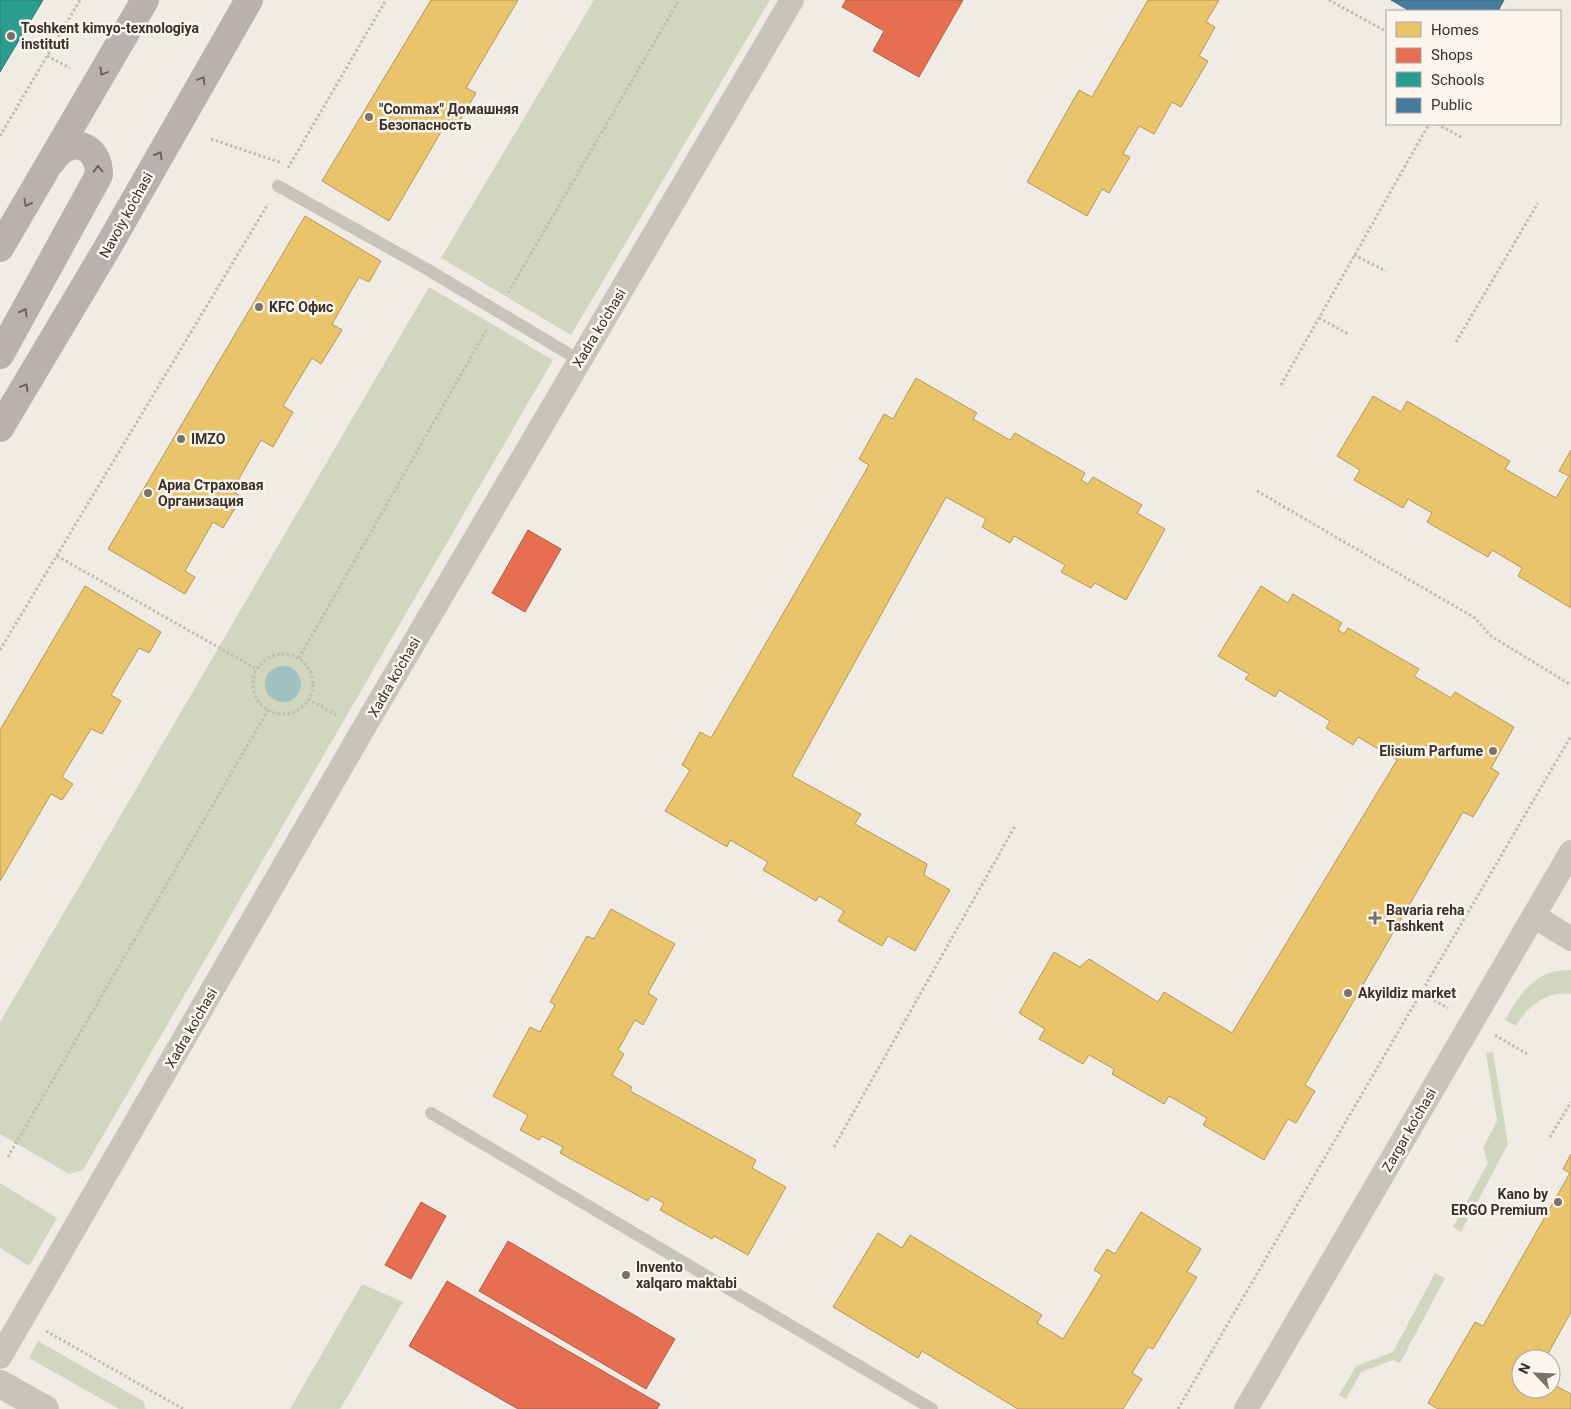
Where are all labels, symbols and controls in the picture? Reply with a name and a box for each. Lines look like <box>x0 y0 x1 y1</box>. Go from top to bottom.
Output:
legend <box>1386 10 1561 125</box>
place label: Toshkent kimyo-texnologiya instituti <box>21 20 199 52</box>
text: Homes <box>1431 21 1479 39</box>
marker: Toshkent kimyo-texnologiya instituti <box>5 30 17 42</box>
text: Shops <box>1431 46 1473 64</box>
one-way arrow <box>99 67 109 76</box>
text: Schools <box>1431 71 1485 89</box>
one-way arrow <box>195 77 205 86</box>
text: Public <box>1431 96 1472 114</box>
place label: "Commax" Домашняя Безопасность <box>379 101 519 133</box>
marker: "Commax" Домашняя Безопасность <box>363 111 375 123</box>
one-way arrow <box>153 152 163 161</box>
one-way arrow <box>93 165 103 173</box>
street label: Navoiy ko'chasi <box>96 170 156 260</box>
one-way arrow <box>23 197 33 206</box>
street label: Xadra ko'chasi <box>569 286 629 370</box>
place label: KFC Офис <box>269 299 333 315</box>
marker: KFC Офис <box>253 301 265 313</box>
one-way arrow <box>17 309 27 318</box>
one-way arrow <box>19 383 29 392</box>
place label: IMZO <box>191 431 226 447</box>
marker: IMZO <box>175 433 187 445</box>
place label: Ариа Страховая Организация <box>158 477 264 509</box>
marker: Ариа Страховая Организация <box>142 487 154 499</box>
street label: Xadra ko'chasi <box>365 634 423 720</box>
place label: Elisium Parfume <box>1379 743 1483 759</box>
marker: Elisium Parfume <box>1487 745 1499 757</box>
place label: Bavaria reha Tashkent <box>1386 902 1465 934</box>
marker: Bavaria reha Tashkent <box>1368 911 1382 925</box>
street label: Xadra ko'chasi <box>162 985 220 1071</box>
place label: Akyildiz market <box>1358 985 1456 1001</box>
marker: Akyildiz market <box>1342 987 1354 999</box>
street label: Zargar ko'chasi <box>1379 1085 1439 1175</box>
place label: Kano by ERGO Premium <box>1451 1186 1549 1218</box>
marker: Kano by ERGO Premium <box>1552 1196 1564 1208</box>
place label: Invento xalqaro maktabi <box>636 1259 737 1291</box>
marker: Invento xalqaro maktabi <box>620 1269 632 1281</box>
north arrow <box>1511 1349 1561 1399</box>
text: N <box>1515 1361 1534 1376</box>

